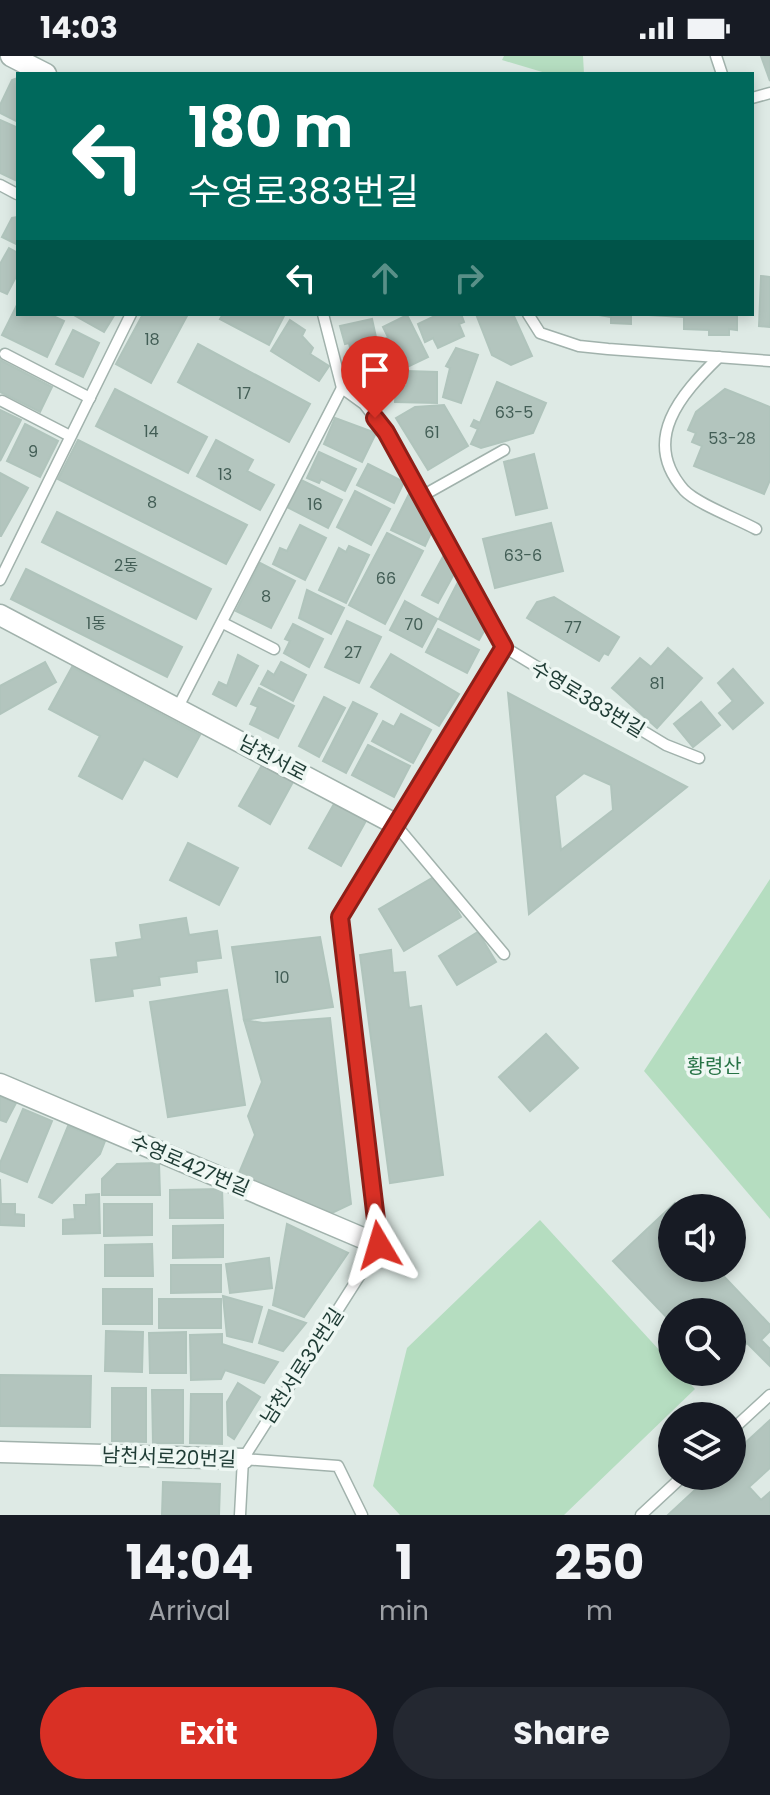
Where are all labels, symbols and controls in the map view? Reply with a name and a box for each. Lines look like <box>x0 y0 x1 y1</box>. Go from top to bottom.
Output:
text: 14:03 <box>40 6 118 49</box>
text: 180 m <box>188 88 353 167</box>
icon: left <box>56 104 160 208</box>
text: 수영로383번길 <box>188 166 419 217</box>
icon: left <box>279 256 323 300</box>
icon: ahead <box>363 256 407 300</box>
icon: right <box>447 256 491 300</box>
house number: 18 <box>144 328 160 351</box>
pin <box>341 336 409 418</box>
icon: arrive <box>353 348 397 392</box>
house number: 17 <box>237 382 251 405</box>
house number: 63-5 <box>495 401 533 424</box>
house number: 14 <box>143 420 159 443</box>
house number: 61 <box>424 421 440 444</box>
house number: 53-28 <box>708 427 756 450</box>
house number: 9 <box>28 440 38 463</box>
house number: 13 <box>218 463 232 486</box>
house number: 8 <box>147 491 157 514</box>
house number: 16 <box>307 493 323 516</box>
house number: 63-6 <box>504 544 542 567</box>
house number: 2동 <box>114 554 138 577</box>
house number: 66 <box>376 567 396 590</box>
house number: 8 <box>261 585 271 608</box>
house number: 1동 <box>86 612 106 635</box>
house number: 70 <box>405 613 423 636</box>
house number: 77 <box>564 616 582 639</box>
house number: 27 <box>344 641 362 664</box>
street label: 수영로383번길 <box>526 654 650 744</box>
house number: 81 <box>649 672 665 695</box>
street label: 남천서로 <box>234 728 312 788</box>
house number: 10 <box>274 966 290 989</box>
park label: 황령산 <box>686 1052 742 1080</box>
street label: 수영로427번길 <box>126 1127 254 1203</box>
map controls <box>658 1194 746 1490</box>
button: sound <box>658 1194 746 1282</box>
position arrow <box>337 1203 421 1287</box>
button: search <box>658 1298 746 1386</box>
street label: 남천서로32번길 <box>254 1302 350 1430</box>
button: layers <box>658 1402 746 1490</box>
street label: 남천서로20번길 <box>101 1441 237 1473</box>
text: 14:04 <box>126 1529 254 1596</box>
text: 1 <box>395 1529 413 1596</box>
text: 250 <box>554 1529 644 1596</box>
text: Arrival <box>149 1593 230 1629</box>
text: min <box>379 1593 429 1629</box>
text: m <box>586 1593 613 1629</box>
button: Exit <box>40 1687 377 1779</box>
button: Share <box>393 1687 730 1779</box>

